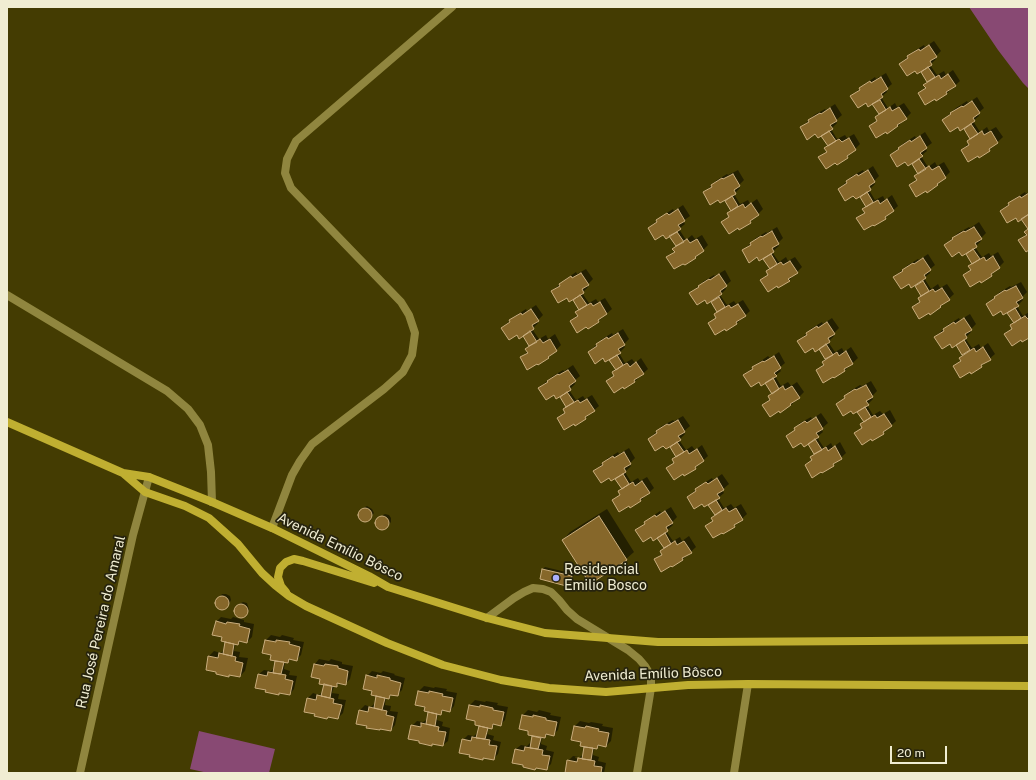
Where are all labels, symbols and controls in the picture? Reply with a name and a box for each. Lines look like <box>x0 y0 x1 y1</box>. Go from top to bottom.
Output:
street label: Avenida Emílio Bôsco <box>274 509 406 585</box>
street label: Rua José Pereira do Amaral <box>73 534 129 710</box>
place label: Residencial Emilio Bosco <box>564 562 647 594</box>
marker: Residencial Emilio Bosco <box>551 573 561 583</box>
street label: Avenida Emílio Bôsco <box>584 663 722 685</box>
scale bar <box>892 738 949 764</box>
text: 20 m <box>897 746 925 760</box>

